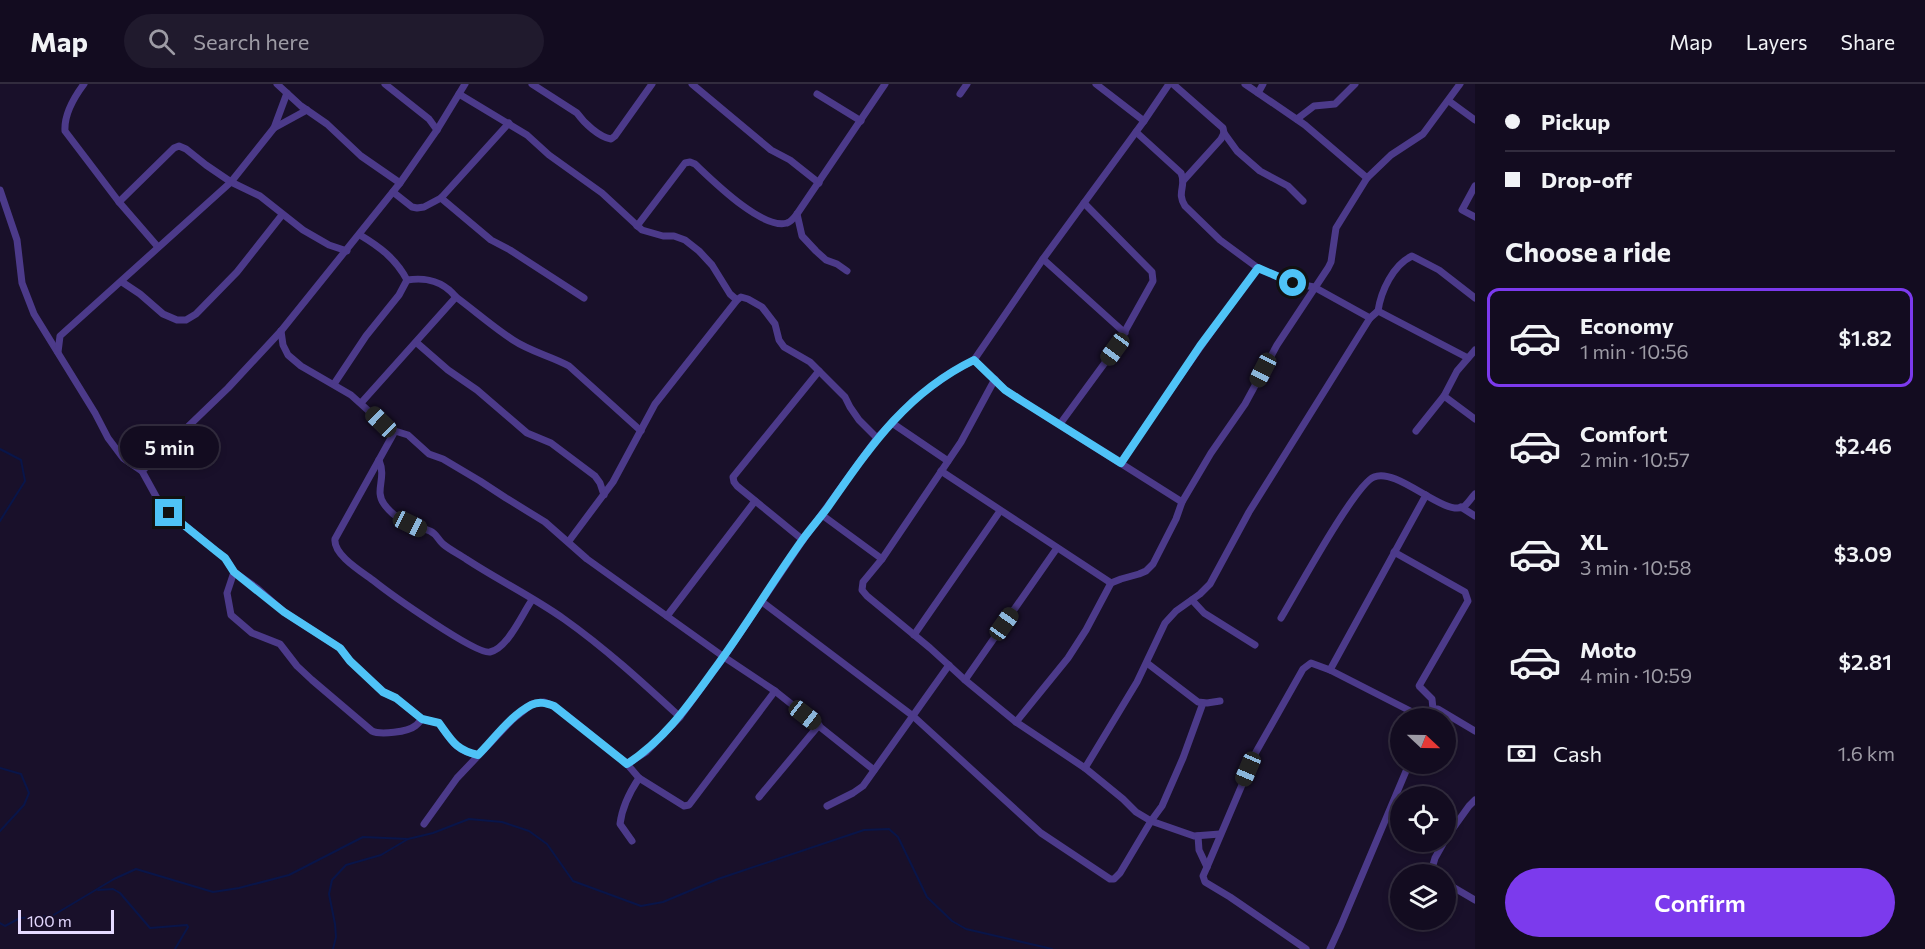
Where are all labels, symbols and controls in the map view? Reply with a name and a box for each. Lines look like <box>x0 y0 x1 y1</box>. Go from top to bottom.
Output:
search box <box>124 14 544 68</box>
text: Map <box>30 24 88 58</box>
icon: search <box>145 25 178 58</box>
text: Search here <box>193 28 309 55</box>
text: Map <box>1669 29 1713 54</box>
text: Layers <box>1746 29 1808 54</box>
text: Share <box>1841 29 1895 54</box>
text: Pickup <box>1541 108 1610 135</box>
text: Drop-off <box>1541 166 1632 193</box>
text: Choose a ride <box>1505 235 1671 268</box>
route start <box>1279 269 1306 296</box>
icon: car <box>1508 311 1562 365</box>
text: Economy <box>1580 312 1674 339</box>
text: $1.82 <box>1839 324 1892 351</box>
car <box>1097 329 1133 369</box>
text: 1 min · 10:56 <box>1580 339 1689 363</box>
car <box>1247 350 1279 390</box>
car <box>362 403 400 441</box>
icon: car <box>1508 419 1562 473</box>
text: Comfort <box>1580 420 1668 447</box>
callout: 5 min <box>120 426 219 468</box>
text: $2.46 <box>1835 432 1892 459</box>
text: 5 min <box>145 435 194 459</box>
text: 2 min · 10:57 <box>1580 447 1690 471</box>
route end <box>155 499 182 526</box>
car <box>390 508 430 540</box>
icon: car <box>1508 527 1562 581</box>
text: XL <box>1580 528 1608 555</box>
text: $3.09 <box>1834 540 1892 567</box>
text: 3 min · 10:58 <box>1580 555 1692 579</box>
car <box>986 604 1022 644</box>
icon: car <box>1508 635 1562 689</box>
text: Moto <box>1580 636 1636 663</box>
text: $2.81 <box>1838 648 1892 675</box>
text: 4 min · 10:59 <box>1580 663 1692 687</box>
car <box>785 697 825 733</box>
north arrow <box>1390 708 1456 774</box>
map controls <box>1390 708 1456 930</box>
icon: cash <box>1505 737 1538 770</box>
text: Cash <box>1553 740 1602 767</box>
text: 1.6 km <box>1838 741 1895 765</box>
car <box>1233 749 1263 789</box>
button: locate <box>1390 786 1456 852</box>
button: layers <box>1390 864 1456 930</box>
button: Confirm <box>1505 868 1895 937</box>
scale bar <box>18 907 114 934</box>
text: 100 m <box>27 911 72 930</box>

